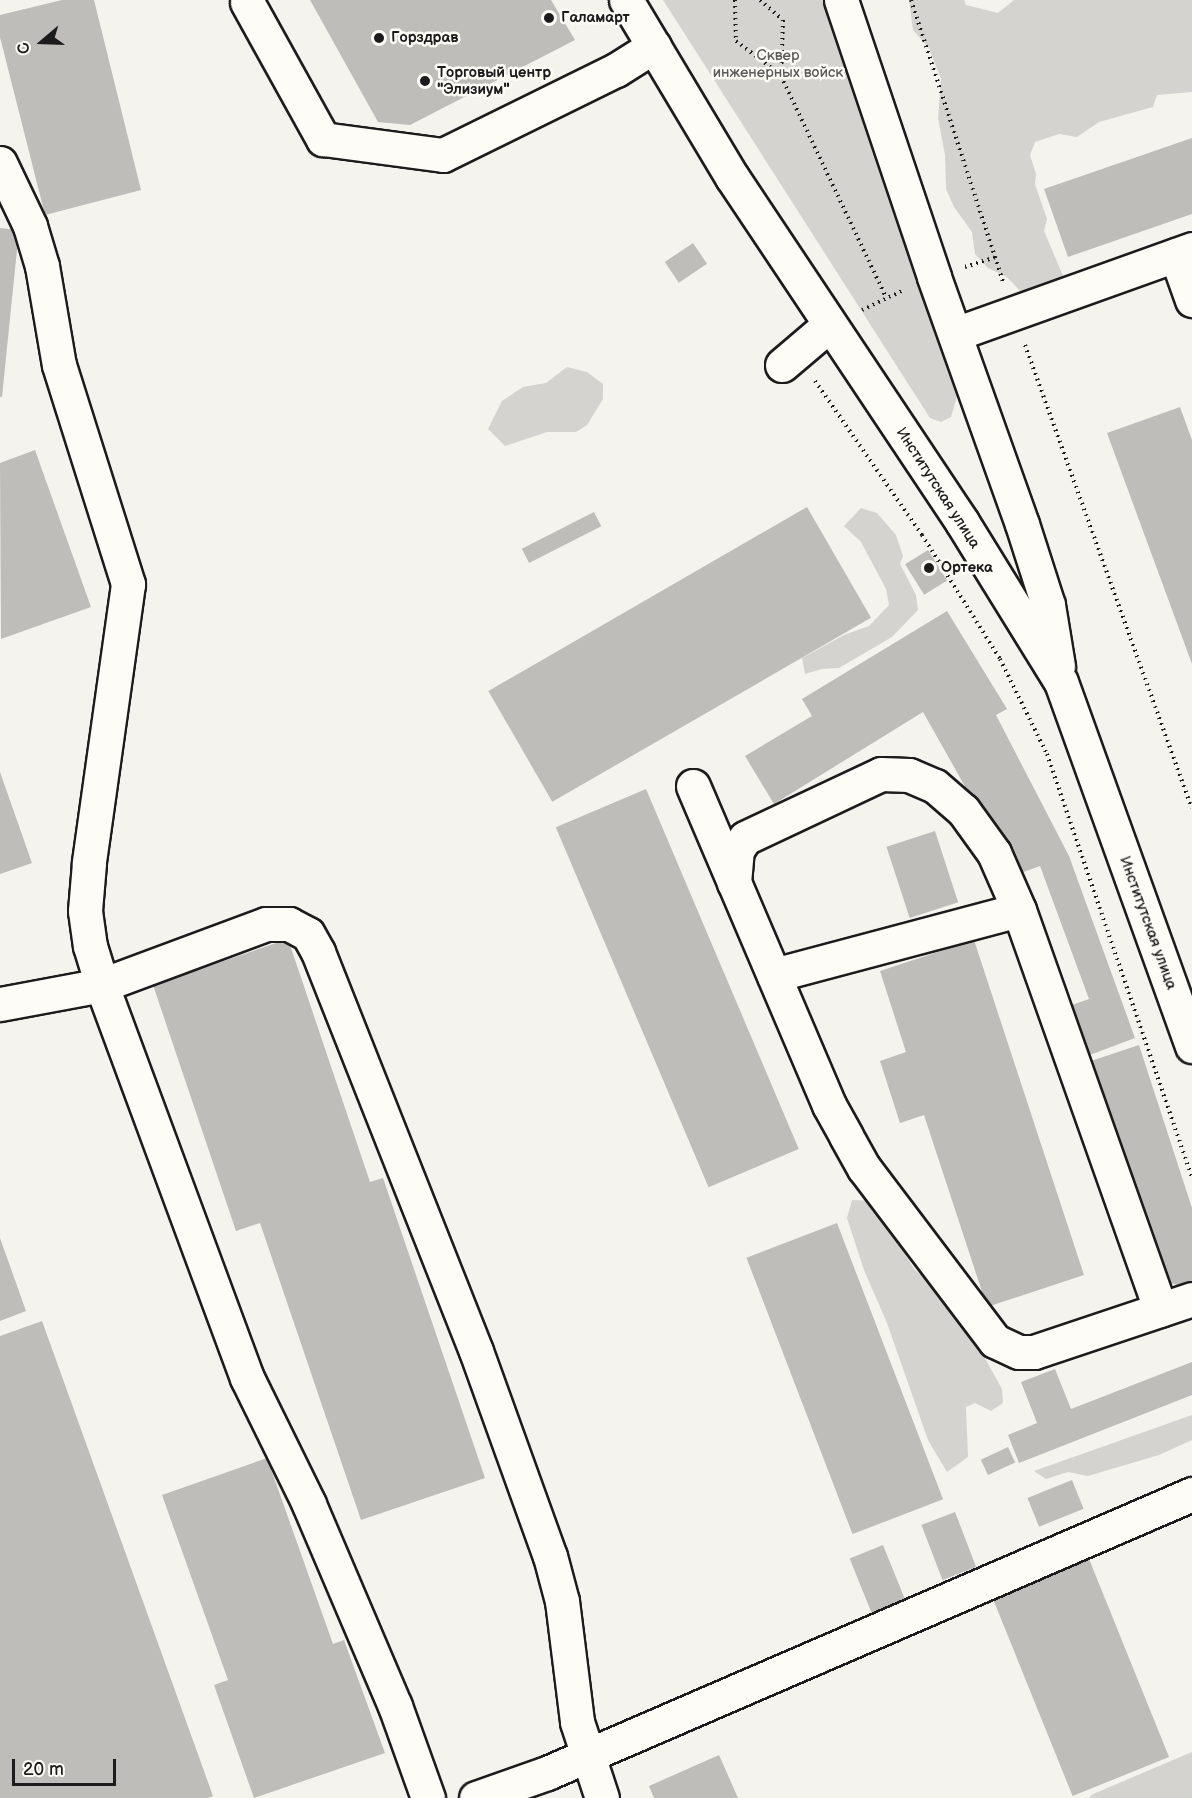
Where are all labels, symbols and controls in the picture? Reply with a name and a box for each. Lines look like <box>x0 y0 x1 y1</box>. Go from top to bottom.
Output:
place label: Галамарт <box>561 9 630 27</box>
marker: Галамарт <box>542 11 556 25</box>
north arrow <box>12 12 72 72</box>
place label: Горздрав <box>391 29 458 47</box>
marker: Горздрав <box>372 31 386 45</box>
text: С <box>14 40 35 56</box>
park label: Сквер инженерных войск <box>713 46 843 81</box>
place label: Торговый центр "Элизиум" <box>437 63 551 98</box>
marker: Торговый центр "Элизиум" <box>418 74 432 88</box>
street label: Институтская улица <box>892 424 984 552</box>
place label: Ортека <box>941 559 993 577</box>
marker: Ортека <box>922 561 936 575</box>
street label: Институтская улица <box>1115 854 1181 992</box>
scale bar <box>15 1747 118 1785</box>
text: 20 m <box>23 1759 64 1780</box>

